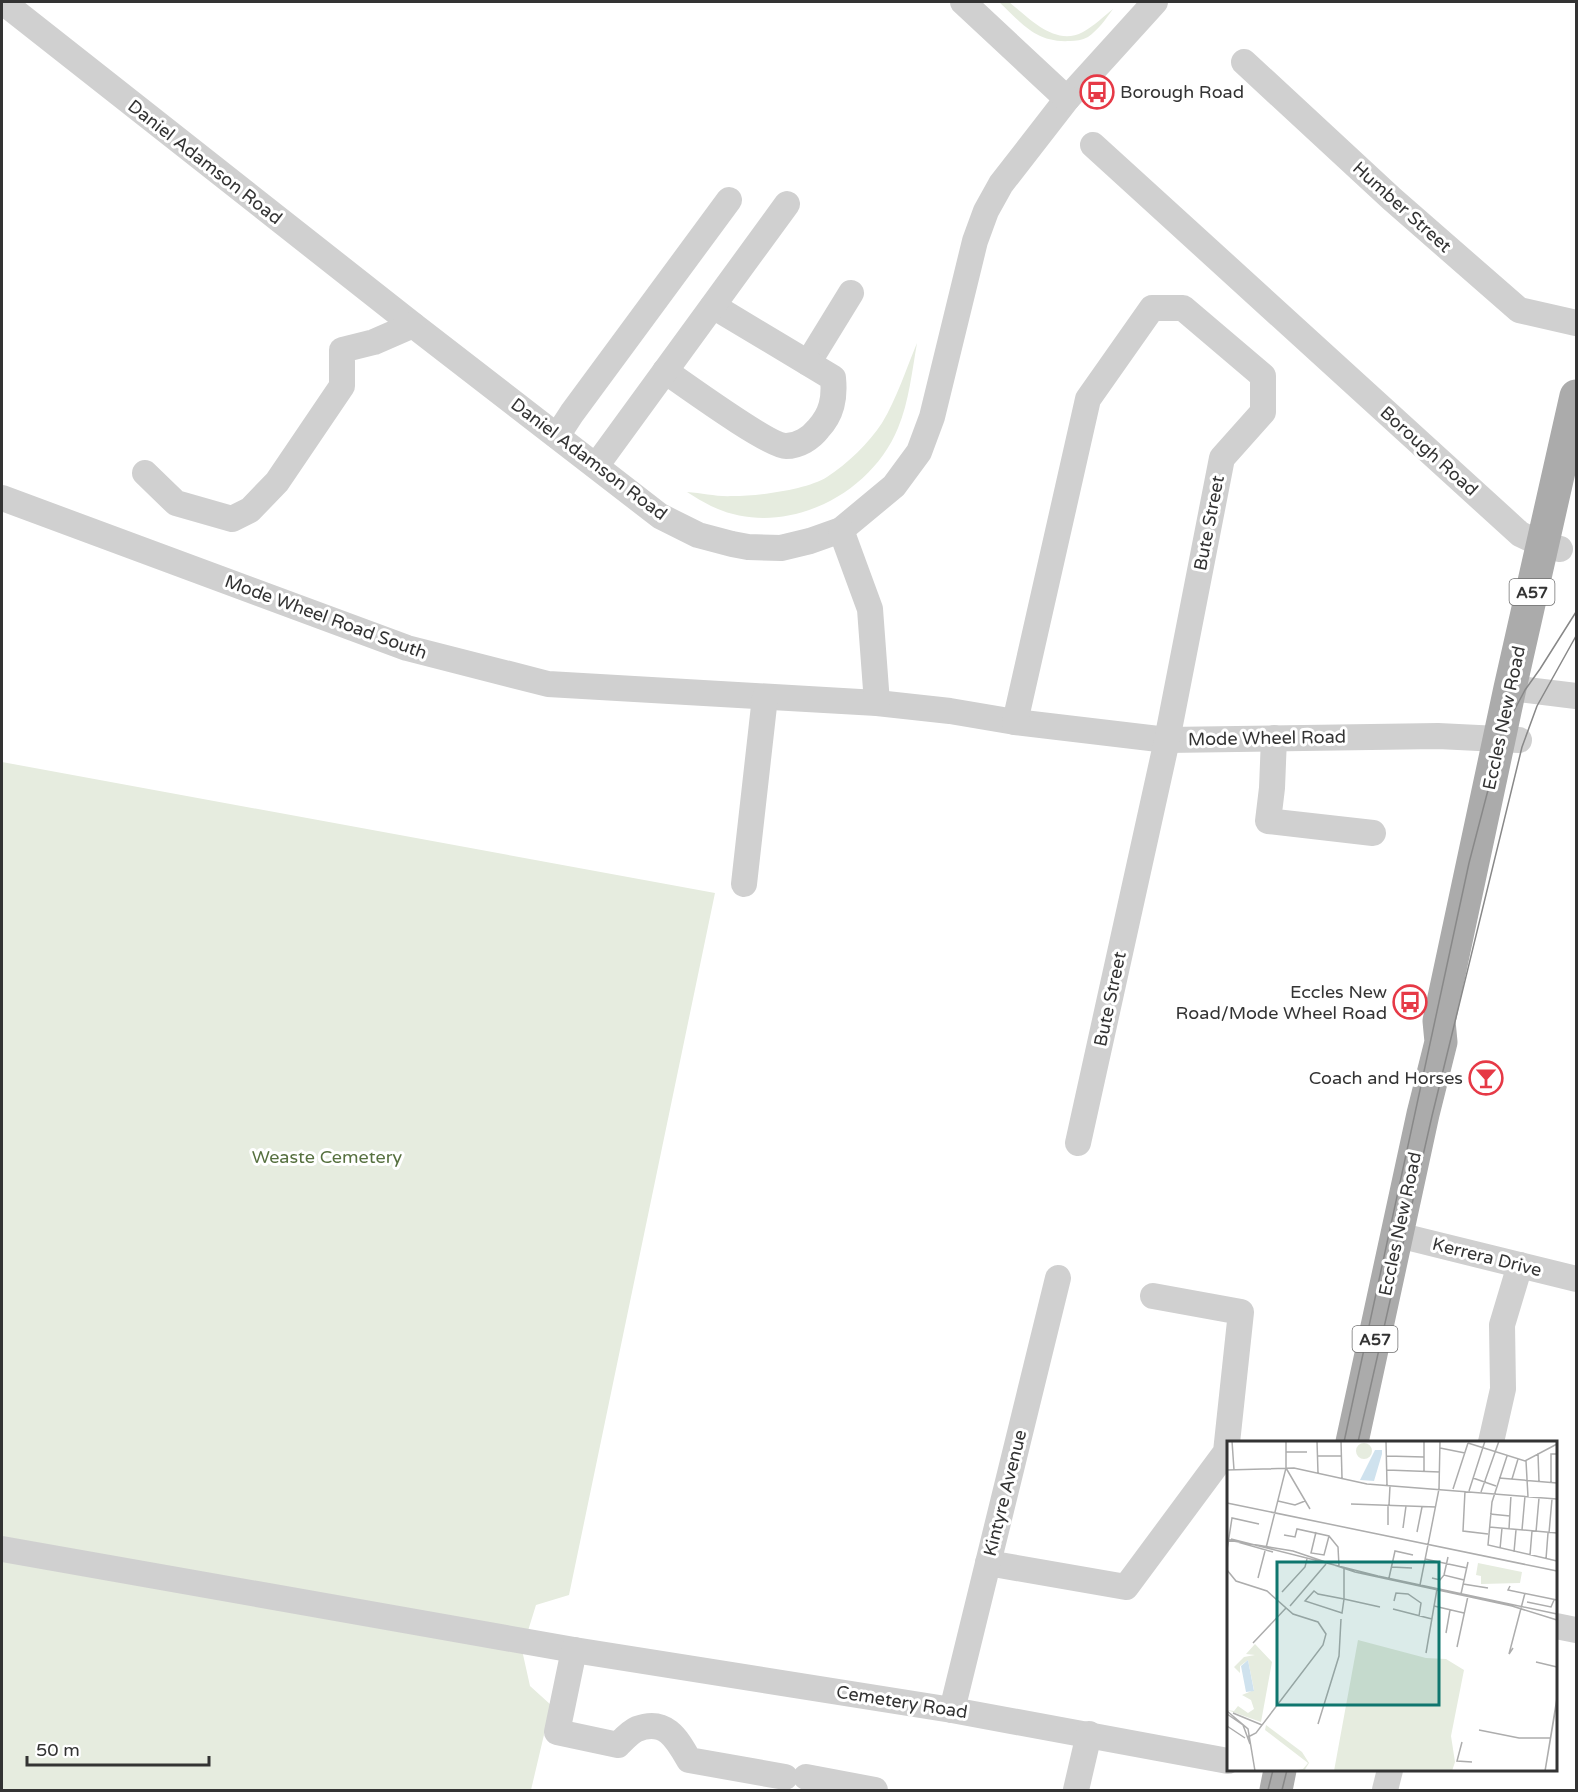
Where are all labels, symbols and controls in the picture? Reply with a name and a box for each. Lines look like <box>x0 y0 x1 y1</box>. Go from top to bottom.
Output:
bus stop icon: Borough Road <box>1079 74 1115 110</box>
place label: Borough Road <box>1120 81 1244 103</box>
street label: Daniel Adamson Road <box>123 95 287 229</box>
street label: Humber Street <box>1348 157 1456 257</box>
street label: Daniel Adamson Road <box>507 393 671 525</box>
street label: Borough Road <box>1376 401 1482 501</box>
street label: Bute Street <box>1189 473 1229 572</box>
street label: Mode Wheel Road South <box>222 570 430 664</box>
road number: A57 <box>1510 579 1555 605</box>
street label: Eccles New Road <box>1478 644 1530 792</box>
street label: Mode Wheel Road <box>1188 726 1346 750</box>
street label: Bute Street <box>1089 949 1131 1048</box>
place label: Eccles New Road/Mode Wheel Road <box>1176 981 1387 1024</box>
bus stop icon: Eccles New Road/Mode Wheel Road <box>1392 984 1428 1020</box>
bar icon: Coach and Horses <box>1468 1060 1504 1096</box>
place label: Coach and Horses <box>1309 1067 1463 1089</box>
park label: Weaste Cemetery <box>252 1146 403 1168</box>
street label: Eccles New Road <box>1374 1150 1426 1298</box>
street label: Kerrera Drive <box>1430 1233 1544 1281</box>
road number: A57 <box>1352 1326 1398 1352</box>
street label: Kintyre Avenue <box>979 1427 1031 1559</box>
inset map <box>1227 1441 1557 1771</box>
street label: Cemetery Road <box>835 1681 969 1723</box>
scale bar <box>27 1729 208 1767</box>
text: 50 m <box>36 1739 80 1761</box>

